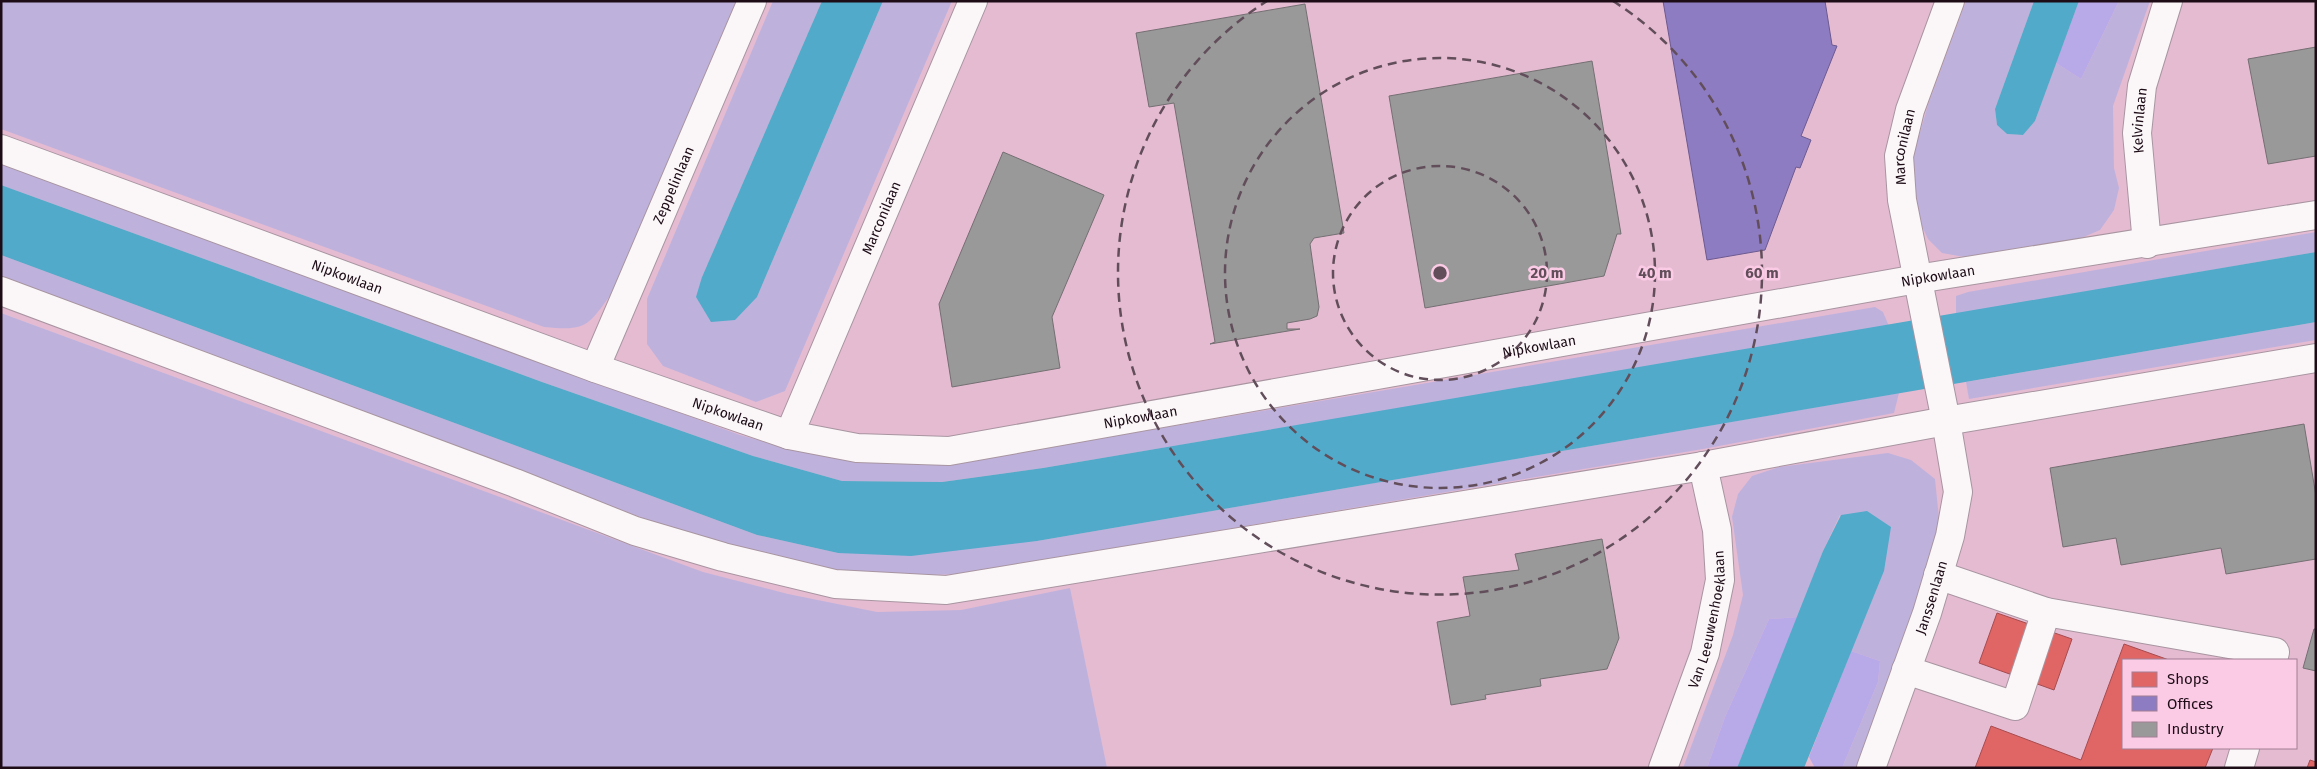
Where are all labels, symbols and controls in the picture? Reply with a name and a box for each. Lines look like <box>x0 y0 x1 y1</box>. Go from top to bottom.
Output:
street label: Kelvinlaan <box>2128 87 2150 154</box>
street label: Marconilaan <box>1890 107 1919 186</box>
street label: Zeppelinlaan <box>649 144 697 226</box>
street label: Marconilaan <box>858 179 904 257</box>
street label: Nipkowlaan <box>309 256 385 298</box>
street label: Nipkowlaan <box>1900 261 1976 290</box>
centre of rings <box>1431 264 1449 282</box>
text: 20 m <box>1531 264 1563 282</box>
text: 40 m <box>1638 264 1672 282</box>
text: 60 m <box>1745 264 1779 282</box>
street label: Nipkowlaan <box>1501 331 1577 361</box>
street label: Nipkowlaan <box>690 394 766 434</box>
street label: Nipkowlaan <box>1102 402 1179 432</box>
street label: Van Leeuwenhoeklaan <box>1684 550 1729 691</box>
street label: Janssenlaan <box>1912 558 1951 637</box>
legend <box>2122 659 2297 749</box>
text: Shops <box>2167 670 2209 688</box>
text: Offices <box>2167 695 2213 713</box>
text: Industry <box>2167 720 2224 738</box>

